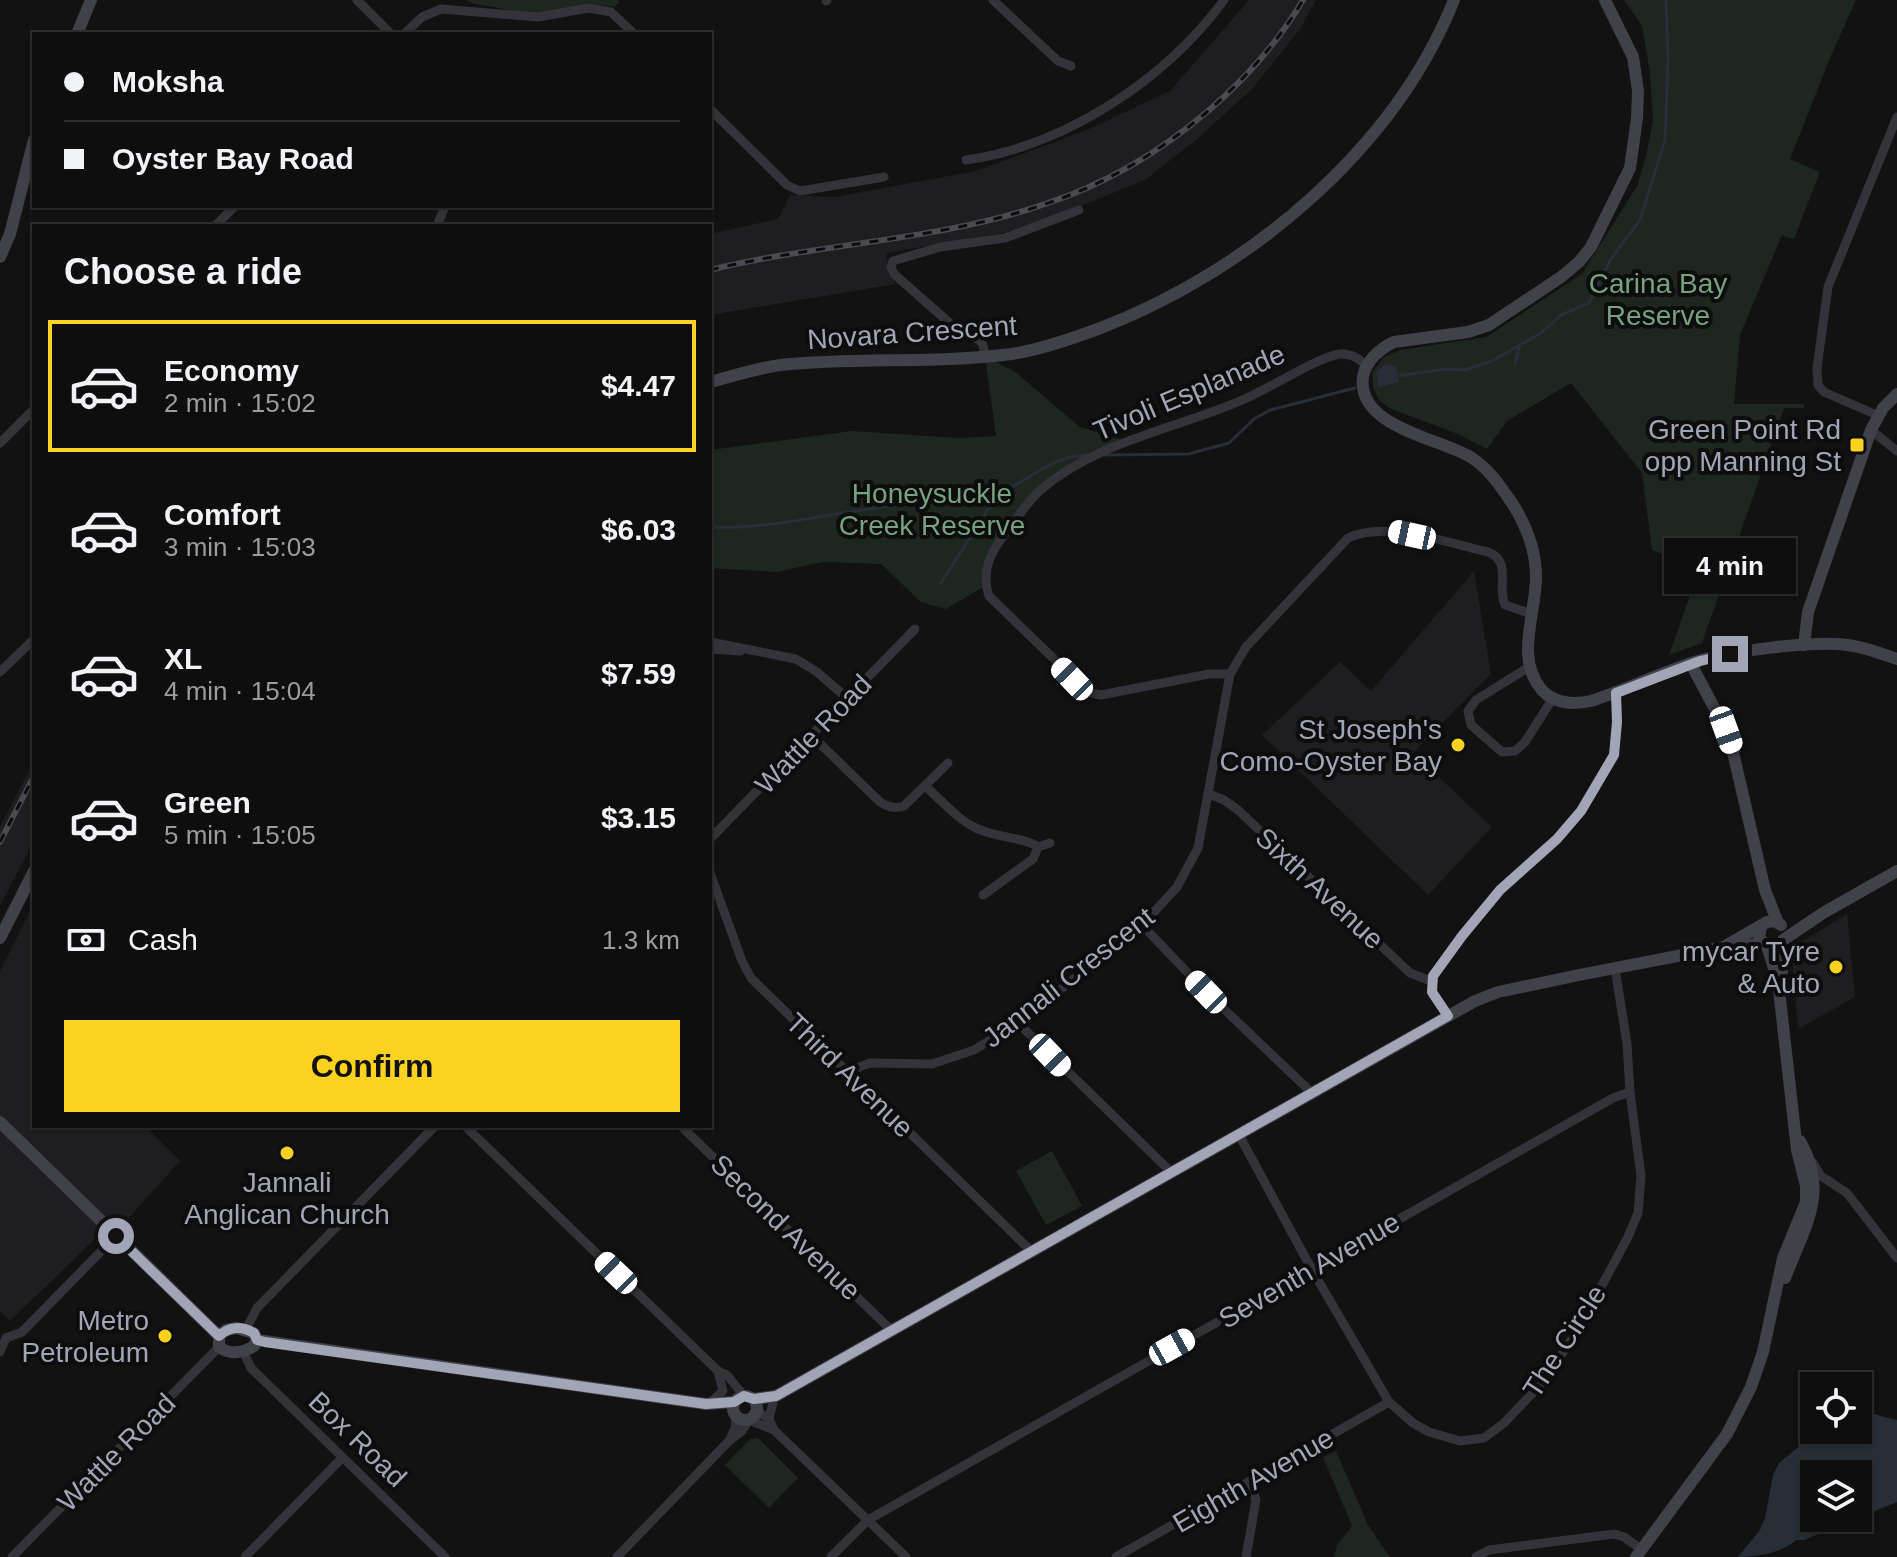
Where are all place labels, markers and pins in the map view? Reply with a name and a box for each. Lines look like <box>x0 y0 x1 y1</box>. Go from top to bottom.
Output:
place label: Green Point Rd opp Manning St <box>1645 414 1841 477</box>
marker: Green Point Rd opp Manning St <box>1848 436 1866 454</box>
place label: St Joseph's Como-Oyster Bay <box>1220 714 1442 777</box>
marker: St Joseph's Como-Oyster Bay <box>1449 736 1467 754</box>
place label: mycar Tyre & Auto <box>1682 936 1820 999</box>
marker: mycar Tyre & Auto <box>1827 958 1845 976</box>
marker: Jannali Anglican Church <box>278 1144 296 1162</box>
place label: Jannali Anglican Church <box>184 1167 390 1230</box>
place label: Metro Petroleum <box>21 1305 149 1368</box>
marker: Metro Petroleum <box>156 1327 174 1345</box>

